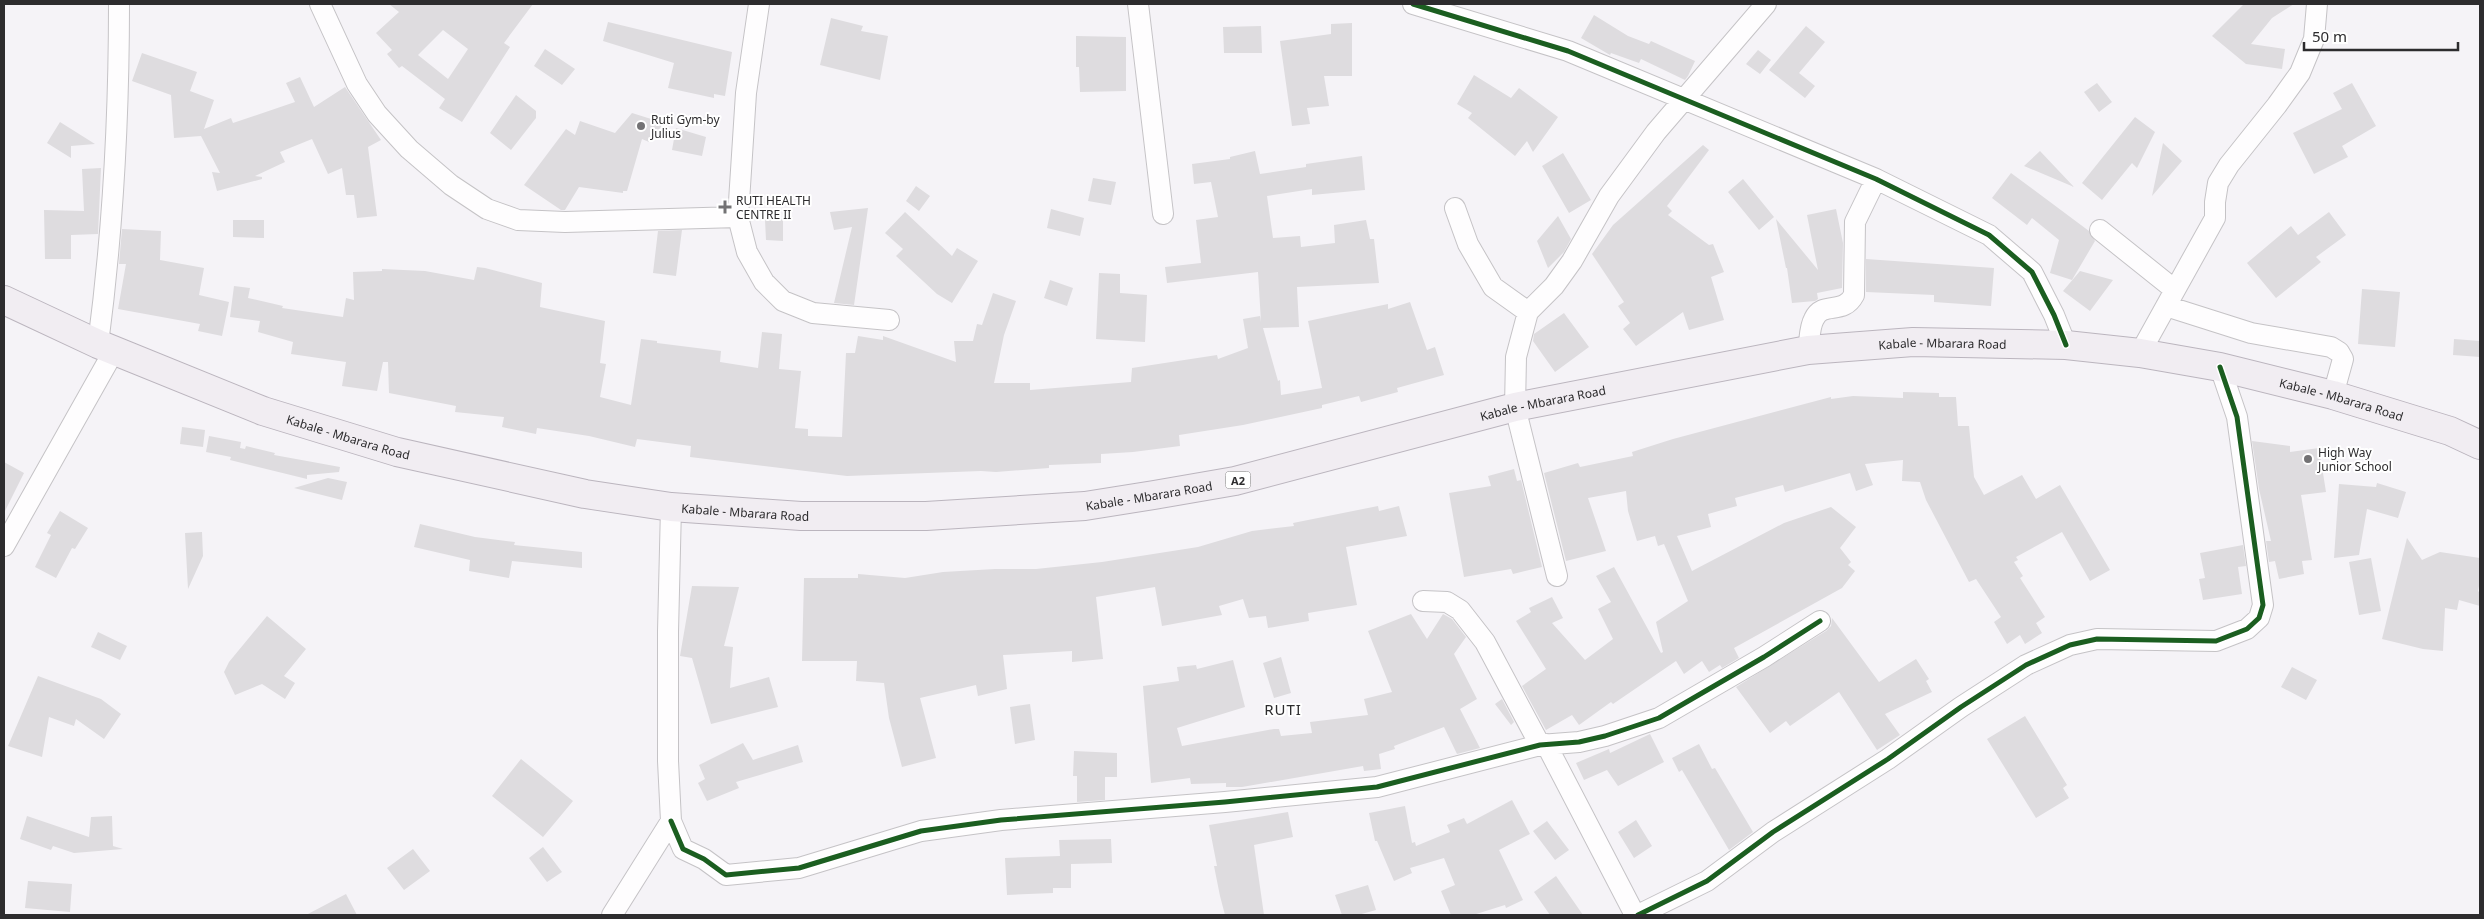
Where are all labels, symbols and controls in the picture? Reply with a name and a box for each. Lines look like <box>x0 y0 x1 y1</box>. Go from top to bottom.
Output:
scale bar <box>2304 20 2458 52</box>
text: 50 m <box>2312 26 2347 46</box>
place label: Ruti Gym-by Julius <box>650 111 721 142</box>
marker: Ruti Gym-by Julius <box>635 120 647 132</box>
place label: RUTI HEALTH CENTRE II <box>736 192 811 223</box>
marker: RUTI HEALTH CENTRE II <box>718 200 732 214</box>
street label: Kabale - Mbarara Road <box>1878 333 2007 353</box>
street label: Kabale - Mbarara Road <box>2278 374 2406 425</box>
street label: Kabale - Mbarara Road <box>1478 381 1607 424</box>
street label: Kabale - Mbarara Road <box>284 410 412 463</box>
place label: High Way Junior School <box>2317 444 2392 475</box>
marker: High Way Junior School <box>2302 453 2314 465</box>
road number: A2 <box>1226 472 1250 488</box>
street label: Kabale - Mbarara Road <box>1084 477 1214 514</box>
street label: Kabale - Mbarara Road <box>681 499 809 525</box>
district label: RUTI <box>1264 699 1302 719</box>

